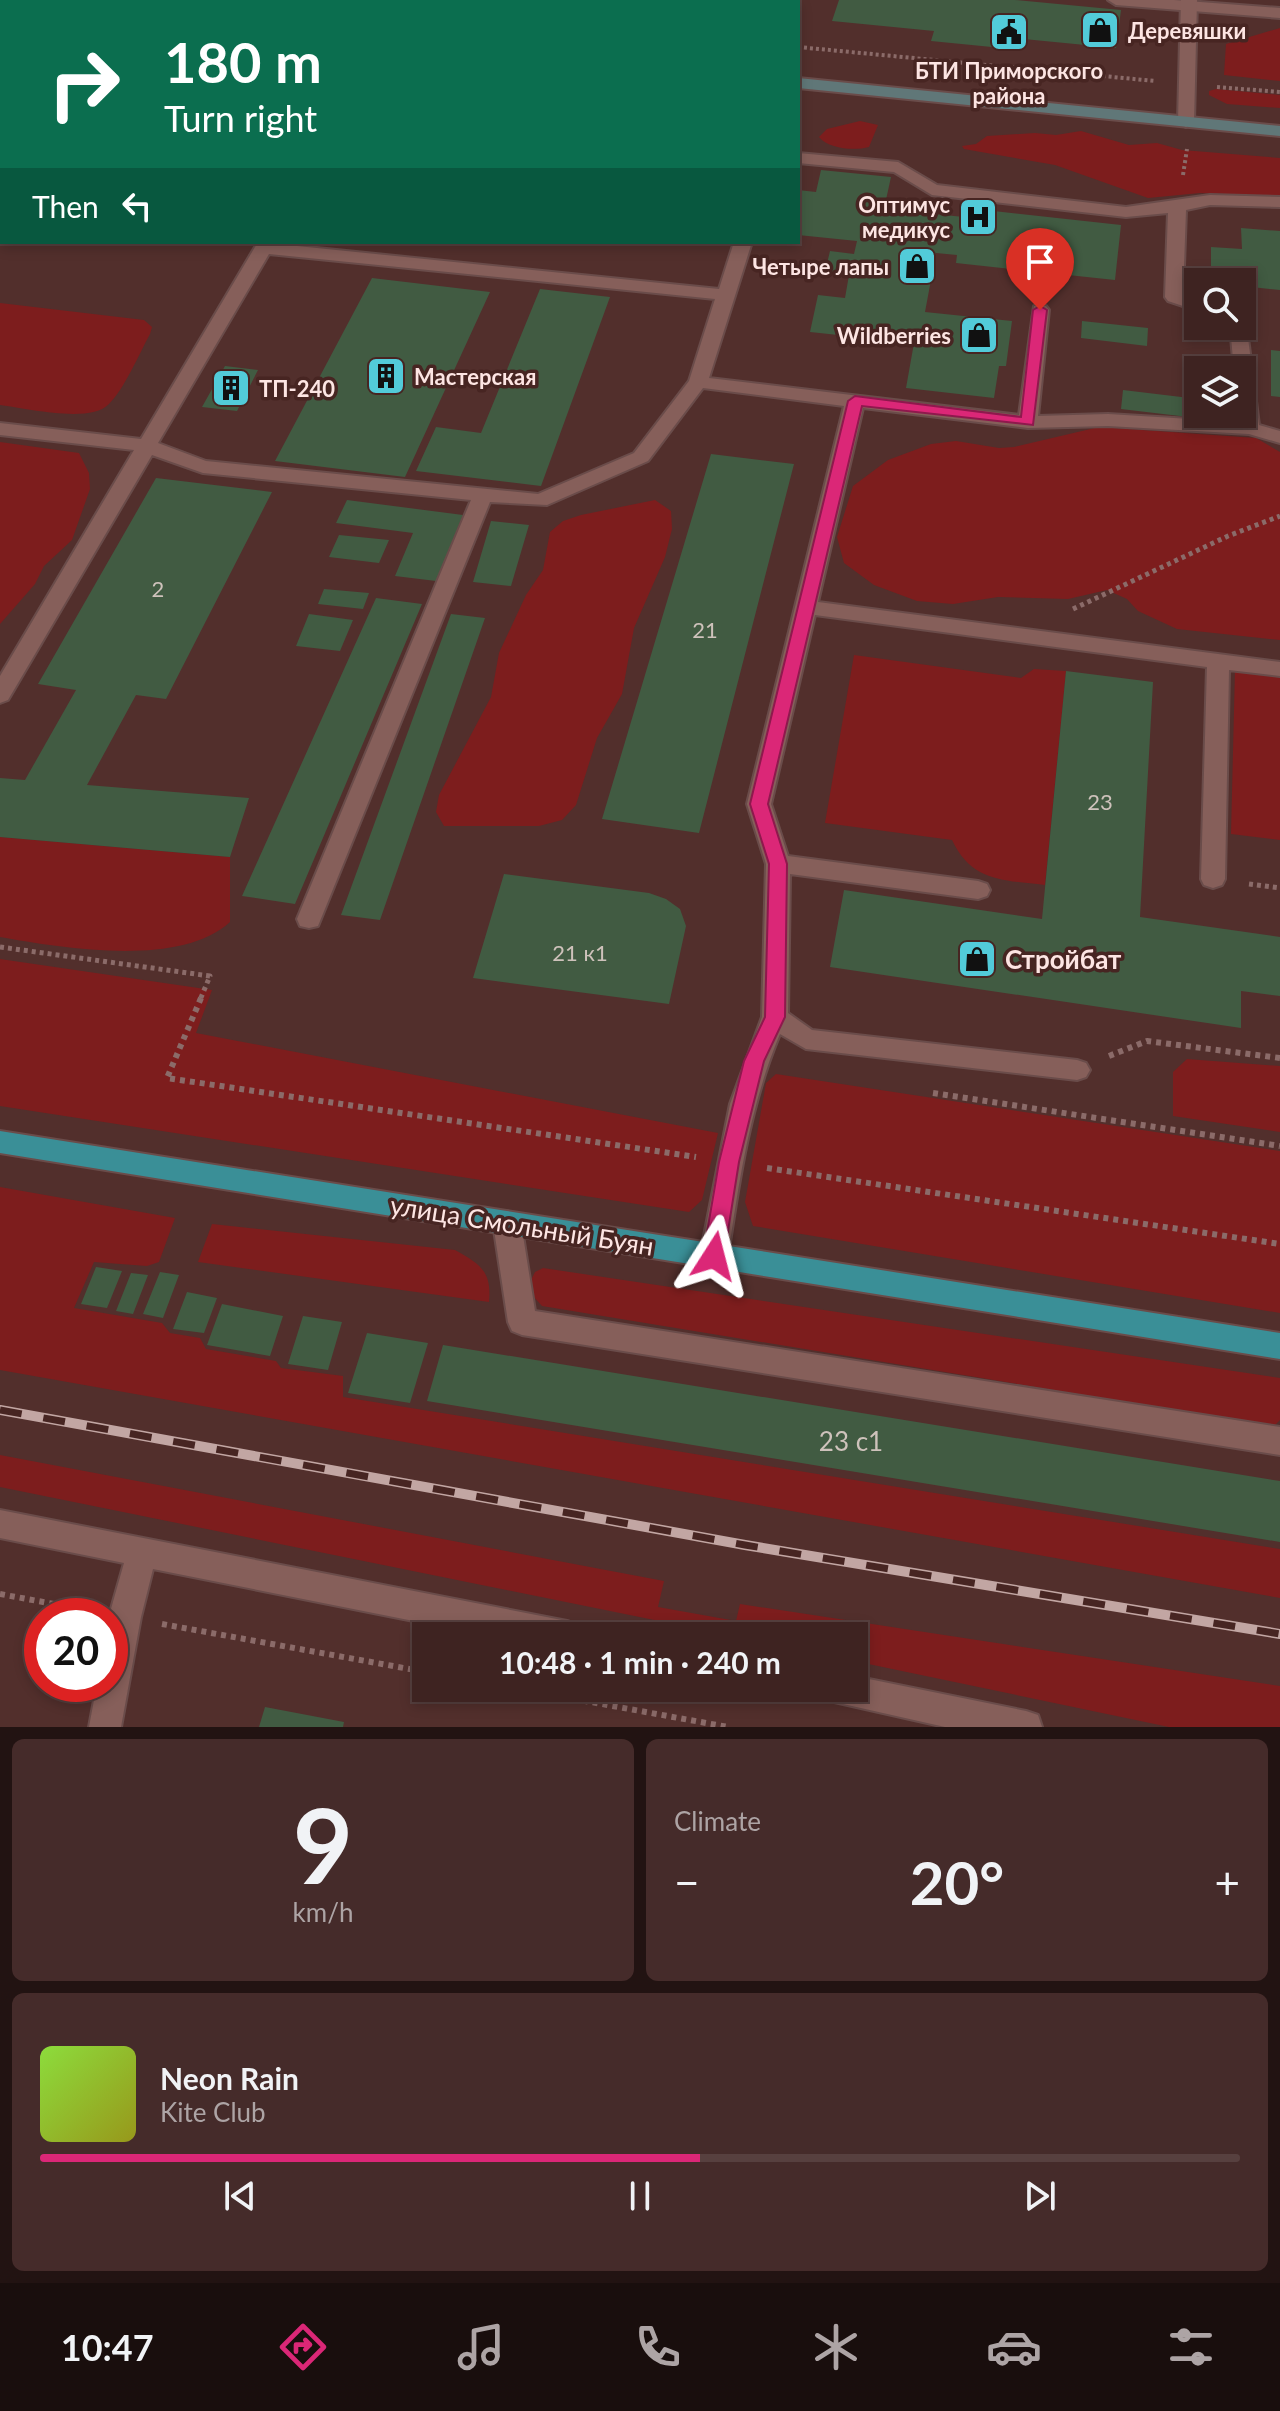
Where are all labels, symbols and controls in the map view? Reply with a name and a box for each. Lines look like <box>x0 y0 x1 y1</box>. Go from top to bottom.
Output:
shop icon: Деревяшки <box>1079 9 1121 51</box>
public building icon: БТИ Приморского района <box>988 11 1030 53</box>
place label: Деревяшки <box>1128 17 1246 44</box>
text: 180 m <box>164 28 322 95</box>
icon: right <box>32 32 136 136</box>
place label: БТИ Приморского района <box>915 57 1103 109</box>
text: Turn right <box>164 96 317 140</box>
icon: left <box>115 184 159 228</box>
text: Then <box>32 188 99 224</box>
place label: Оптимус медикус <box>858 191 950 243</box>
hospital icon: Оптимус медикус <box>957 196 999 238</box>
pin <box>1006 228 1074 310</box>
icon: arrive <box>1018 240 1062 284</box>
shop icon: Четыре лапы <box>896 245 938 287</box>
place label: Четыре лапы <box>752 253 889 280</box>
map controls <box>1184 268 1256 428</box>
button: search <box>1184 268 1256 340</box>
shop icon: Wildberries <box>958 314 1000 356</box>
place label: Wildberries <box>837 322 951 349</box>
building icon: Мастерская <box>365 355 407 397</box>
button: layers <box>1184 356 1256 428</box>
place label: Мастерская <box>414 363 536 390</box>
building icon: ТП-240 <box>210 367 252 409</box>
place label: ТП-240 <box>259 375 335 402</box>
house number: 2 <box>152 575 164 602</box>
house number: 21 <box>692 616 718 643</box>
house number: 23 <box>1087 788 1113 815</box>
shop icon: Стройбат <box>956 938 998 980</box>
house number: 21 к1 <box>552 939 608 966</box>
place label: Стройбат <box>1005 943 1122 975</box>
street label: улица Смольный Буян <box>388 1188 656 1262</box>
position arrow <box>672 1214 756 1298</box>
house number: 23 с1 <box>819 1425 883 1457</box>
speed limit sign: 20 <box>24 1598 128 1702</box>
text: 10:48 · 1 min · 240 m <box>499 1644 781 1680</box>
text: 9 <box>293 1781 353 1906</box>
text: Climate <box>674 1805 761 1837</box>
text: 20° <box>910 1846 1004 1918</box>
text: − <box>674 1856 700 1908</box>
text: + <box>1214 1856 1240 1908</box>
text: km/h <box>293 1896 353 1928</box>
text: Neon Rain <box>160 2060 299 2096</box>
text: Kite Club <box>160 2096 266 2128</box>
icon: previous <box>218 2174 262 2218</box>
icon: pause <box>618 2174 662 2218</box>
icon: next <box>1018 2174 1062 2218</box>
icon: directions <box>275 2319 331 2375</box>
icon: music <box>453 2319 509 2375</box>
icon: phone <box>630 2319 686 2375</box>
icon: climate <box>808 2319 864 2375</box>
icon: car <box>986 2319 1042 2375</box>
icon: filters <box>1163 2319 1219 2375</box>
text: 10:47 <box>61 2325 154 2369</box>

